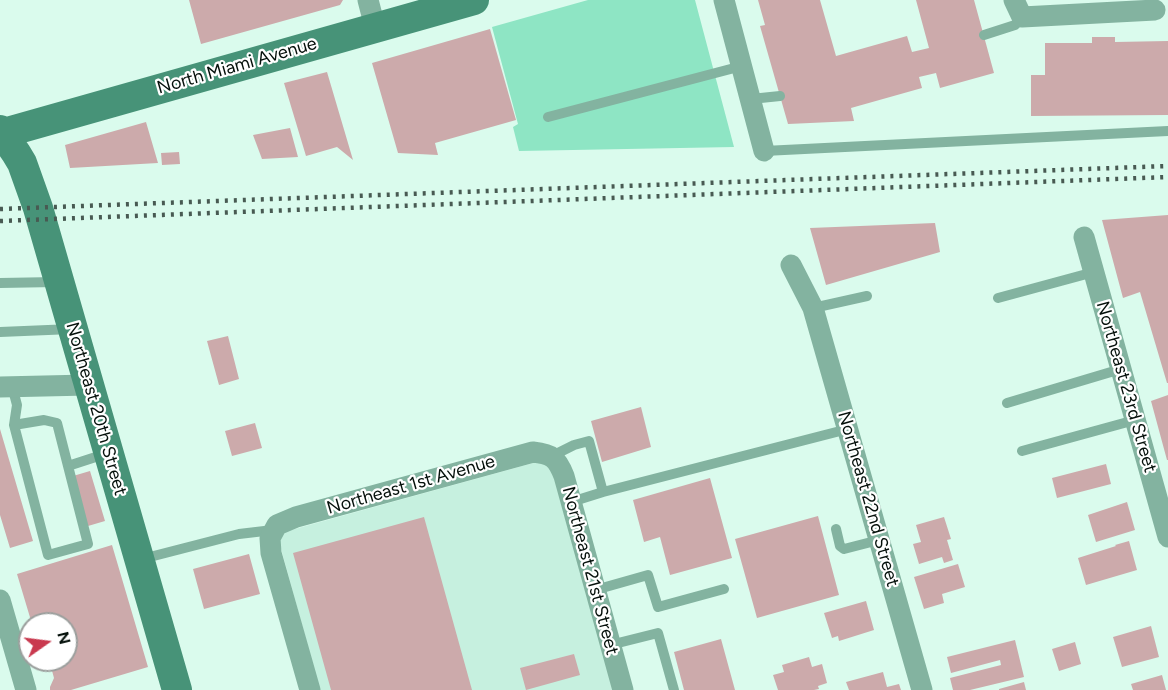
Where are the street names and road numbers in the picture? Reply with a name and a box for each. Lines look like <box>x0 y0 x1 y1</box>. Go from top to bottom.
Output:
street label: North Miami Avenue <box>155 33 319 99</box>
street label: Northeast 23rd Street <box>1091 299 1161 475</box>
street label: Northeast 20th Street <box>61 320 131 498</box>
street label: Northeast 22nd Street <box>833 409 903 589</box>
street label: Northeast 1st Avenue <box>324 451 498 519</box>
street label: Northeast 21st Street <box>557 484 623 658</box>

